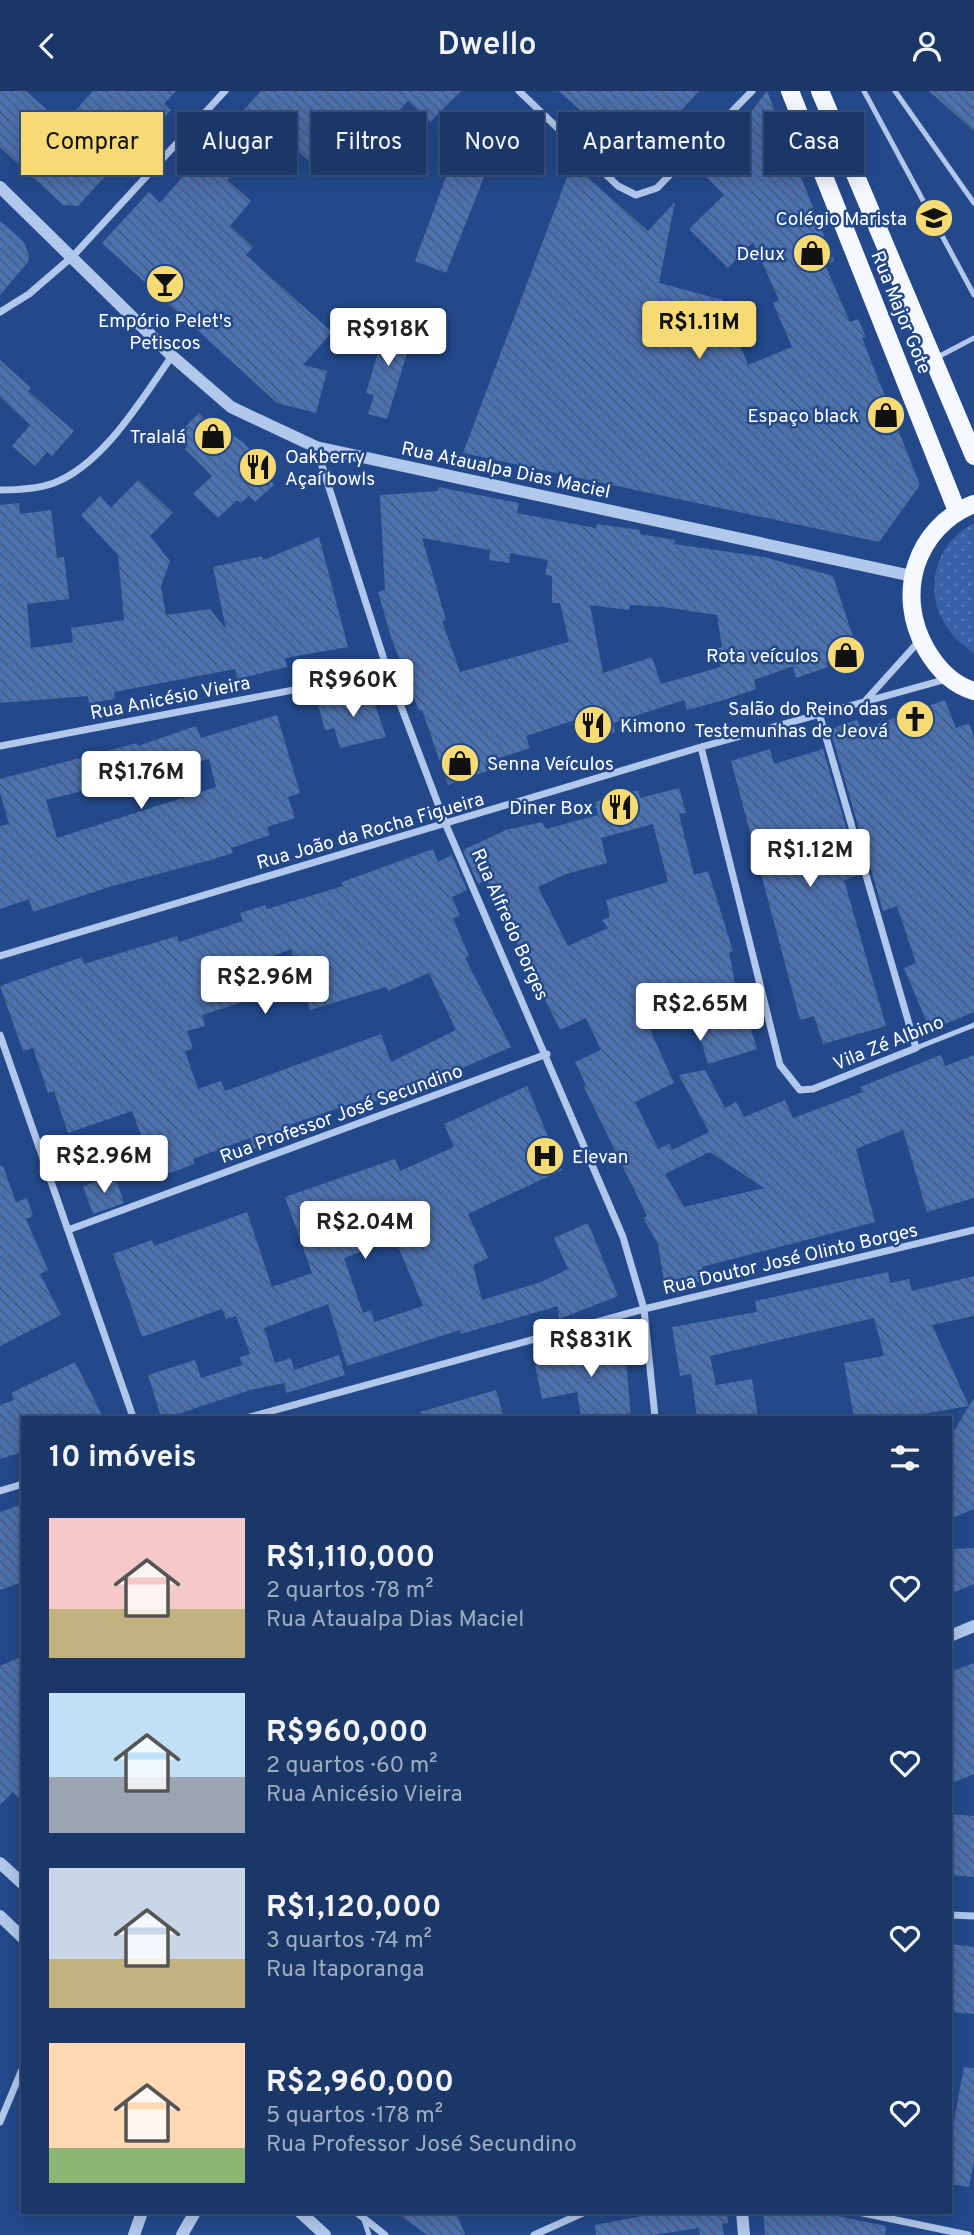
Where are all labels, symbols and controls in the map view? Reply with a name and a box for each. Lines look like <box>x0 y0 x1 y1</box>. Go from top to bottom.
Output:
text: Dwello <box>437 26 537 66</box>
icon: back <box>28 27 66 65</box>
icon: person <box>908 27 946 65</box>
chip: Comprar <box>21 112 163 175</box>
chip: Alugar <box>177 112 297 175</box>
chip: Filtros <box>311 112 426 175</box>
chip: Novo <box>440 112 544 175</box>
chip: Apartamento <box>558 112 750 175</box>
chip: Casa <box>764 112 864 175</box>
school or university icon: Colégio Marista <box>913 197 955 239</box>
place label: Colégio Marista <box>775 208 907 232</box>
shop icon: Delux <box>791 232 833 274</box>
place label: Delux <box>736 243 785 267</box>
street label: Rua Major Gote <box>865 248 936 378</box>
bar icon: Empório Pelet's Petiscos <box>144 263 186 305</box>
pin: R$1.11M <box>634 301 764 361</box>
pin: R$918K <box>331 309 445 368</box>
text: R$1.11M <box>658 309 740 338</box>
place label: Empório Pelet's Petiscos <box>98 310 232 356</box>
text: R$918K <box>346 316 430 345</box>
shop icon: Espaço black <box>865 394 907 436</box>
place label: Espaço black <box>748 405 859 429</box>
shop icon: Tralalá <box>192 415 234 457</box>
place label: Tralalá <box>130 426 186 450</box>
street label: Rua Ataualpa Dias Maciel <box>399 437 612 505</box>
restaurant icon: Oakberry Açaí bowls <box>237 446 279 488</box>
place label: Oakberry Açaí bowls <box>285 446 375 492</box>
shop icon: Rota veículos <box>825 634 867 676</box>
place label: Rota veículos <box>706 645 819 669</box>
pin: R$960K <box>296 659 410 719</box>
text: R$960K <box>308 667 398 696</box>
street label: Rua Anicésio Vieira <box>88 672 252 726</box>
place label: Salão do Reino das Testemunhas de Jeová <box>694 698 888 744</box>
church icon: Salão do Reino das Testemunhas de Jeová <box>894 698 936 740</box>
restaurant icon: Kimono <box>572 704 614 746</box>
place label: Kimono <box>620 715 686 739</box>
shop icon: Senna Veículos <box>439 742 481 784</box>
pin: R$1.76M <box>76 751 206 811</box>
place label: Senna Veículos <box>487 753 614 777</box>
text: R$1.76M <box>98 759 184 788</box>
restaurant icon: Diner Box <box>599 786 641 828</box>
street label: Rua João da Rocha Figueira <box>254 788 487 876</box>
place label: Diner Box <box>509 797 593 821</box>
pin: R$1.12M <box>745 829 875 889</box>
text: R$1.12M <box>767 837 853 866</box>
street label: Rua Alfredo Borges <box>465 845 553 1005</box>
pin: R$2.96M <box>200 957 330 1016</box>
text: R$2.96M <box>217 964 313 993</box>
pin: R$2.65M <box>635 983 765 1043</box>
text: R$2.65M <box>652 991 748 1020</box>
street label: Vila Zé Albino <box>830 1011 948 1077</box>
street label: Rua Professor José Secundino <box>217 1060 466 1170</box>
pin: R$2.96M <box>39 1135 169 1195</box>
hospital icon: Elevan <box>524 1135 566 1177</box>
text: R$2.96M <box>56 1143 152 1172</box>
place label: Elevan <box>572 1146 629 1170</box>
pin: R$2.04M <box>300 1201 430 1261</box>
text: R$2.04M <box>316 1209 414 1238</box>
street label: Rua Doutor José Olinto Borges <box>661 1219 920 1301</box>
pin: R$831K <box>534 1319 648 1379</box>
text: R$831K <box>549 1327 633 1356</box>
icon: filters <box>886 1439 924 1477</box>
text: 10 imóveis <box>49 1440 196 1477</box>
text: R$1,110,000 <box>266 1540 435 1577</box>
icon: home <box>105 1546 189 1630</box>
icon: heart <box>886 1569 924 1607</box>
text: 2 quartos · 78 m² <box>266 1577 434 1606</box>
text: Rua Ataualpa Dias Maciel <box>266 1606 524 1635</box>
text: R$960,000 <box>266 1715 428 1752</box>
icon: home <box>105 1721 189 1805</box>
icon: heart <box>886 1744 924 1782</box>
text: 2 quartos · 60 m² <box>266 1752 438 1781</box>
text: Rua Anicésio Vieira <box>266 1781 463 1810</box>
text: R$1,120,000 <box>266 1890 442 1927</box>
icon: home <box>105 1896 189 1980</box>
icon: heart <box>886 1919 924 1957</box>
text: 3 quartos · 74 m² <box>266 1927 432 1956</box>
text: Rua Itaporanga <box>266 1956 424 1985</box>
text: R$2,960,000 <box>266 2065 454 2102</box>
icon: home <box>105 2071 189 2155</box>
icon: heart <box>886 2094 924 2132</box>
text: 5 quartos · 178 m² <box>266 2102 443 2131</box>
text: Rua Professor José Secundino <box>266 2131 577 2160</box>

